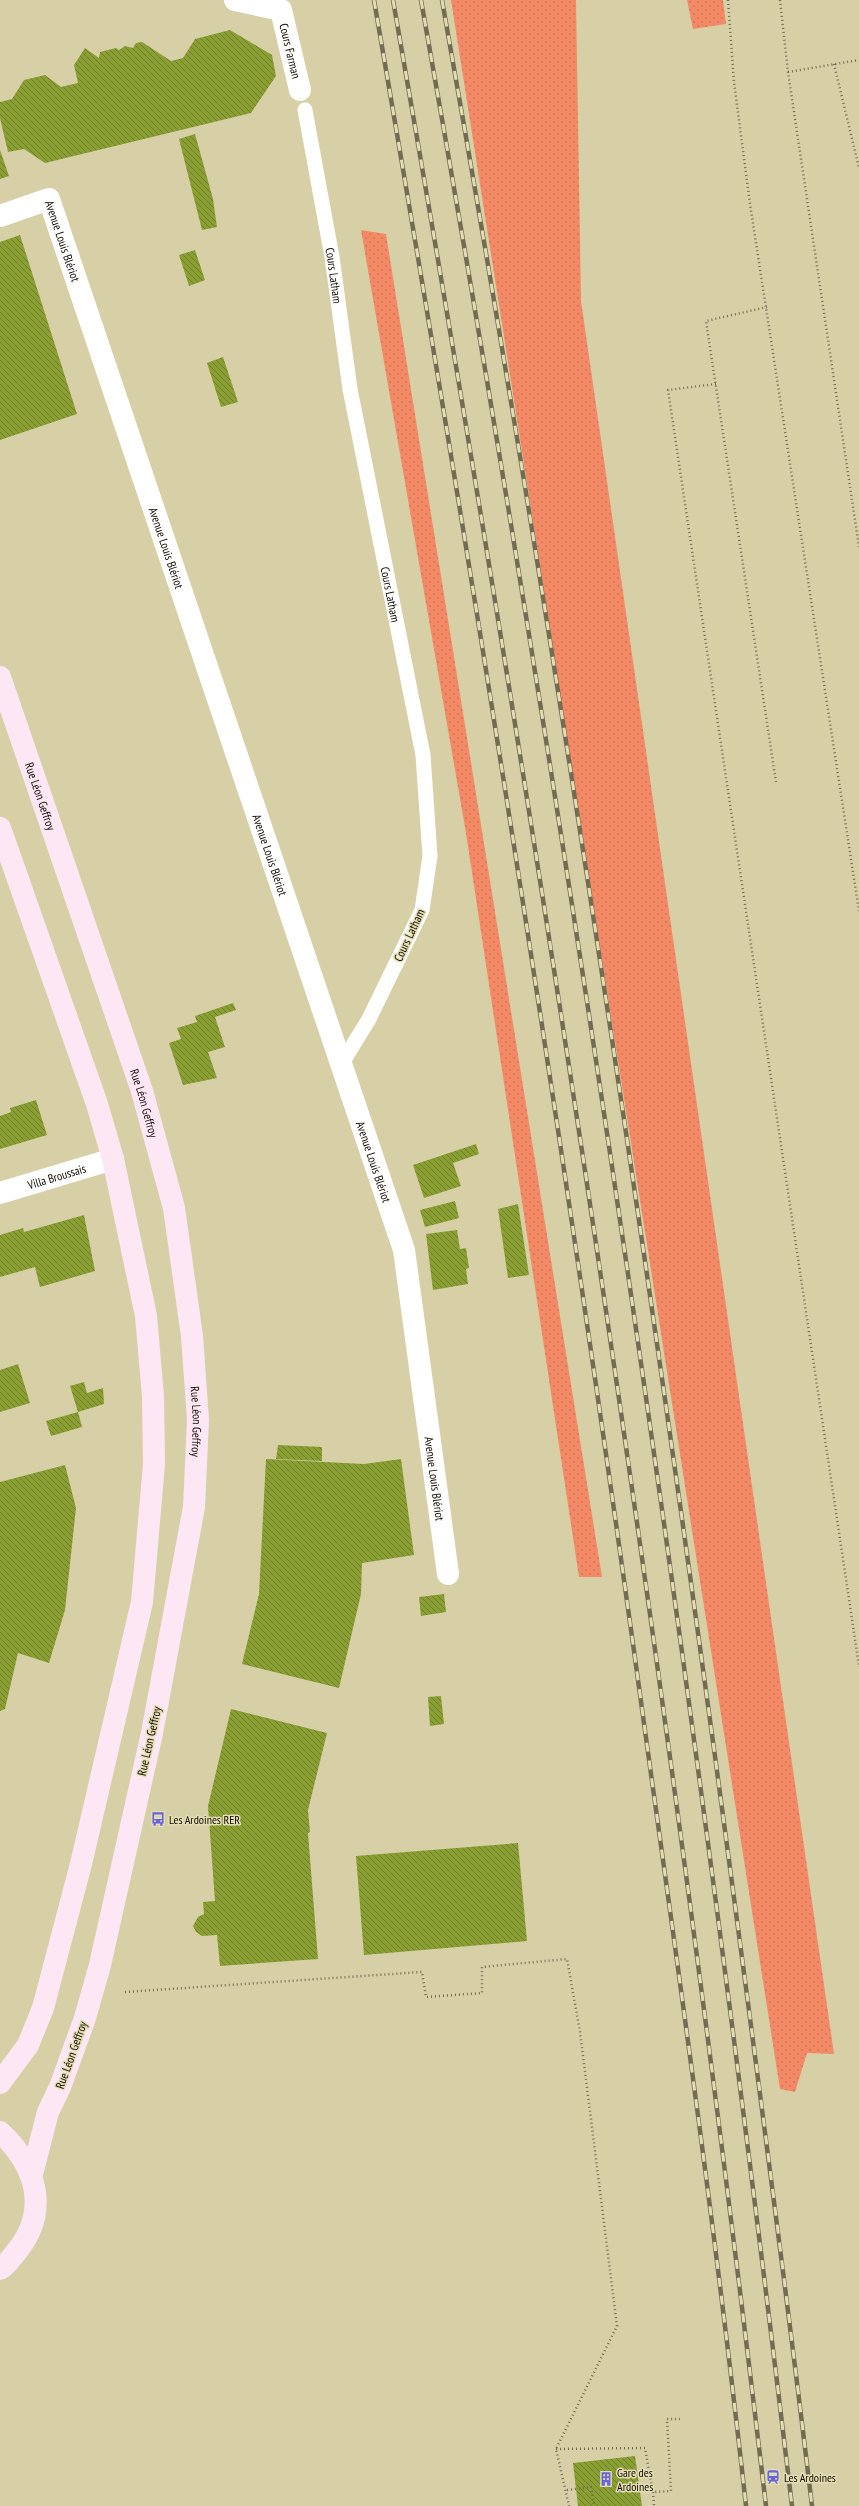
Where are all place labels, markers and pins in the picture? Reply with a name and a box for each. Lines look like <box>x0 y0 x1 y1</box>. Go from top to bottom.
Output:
bus stop icon: Les Ardoines RER <box>150 1811 166 1827</box>
place label: Les Ardoines RER <box>169 1812 240 1827</box>
place label: Gare des Ardoines <box>617 2465 653 2494</box>
station icon: Les Ardoines <box>765 2469 781 2485</box>
place label: Les Ardoines <box>784 2470 836 2485</box>
building icon: Gare des Ardoines <box>598 2471 614 2487</box>

